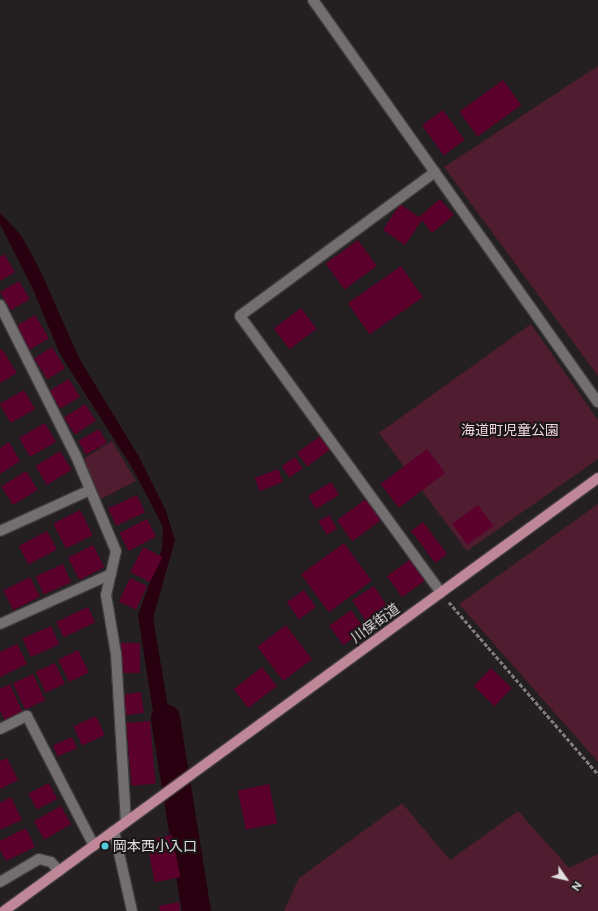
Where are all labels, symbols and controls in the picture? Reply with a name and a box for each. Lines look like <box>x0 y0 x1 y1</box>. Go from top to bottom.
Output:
park label: 海道町児童公園 <box>461 422 559 438</box>
street label: 川俣街道 <box>347 600 403 646</box>
place label: 岡本西小入口 <box>113 838 197 854</box>
marker: 岡本西小入口 <box>100 841 110 851</box>
north arrow <box>546 859 586 899</box>
text: N <box>569 879 584 893</box>

